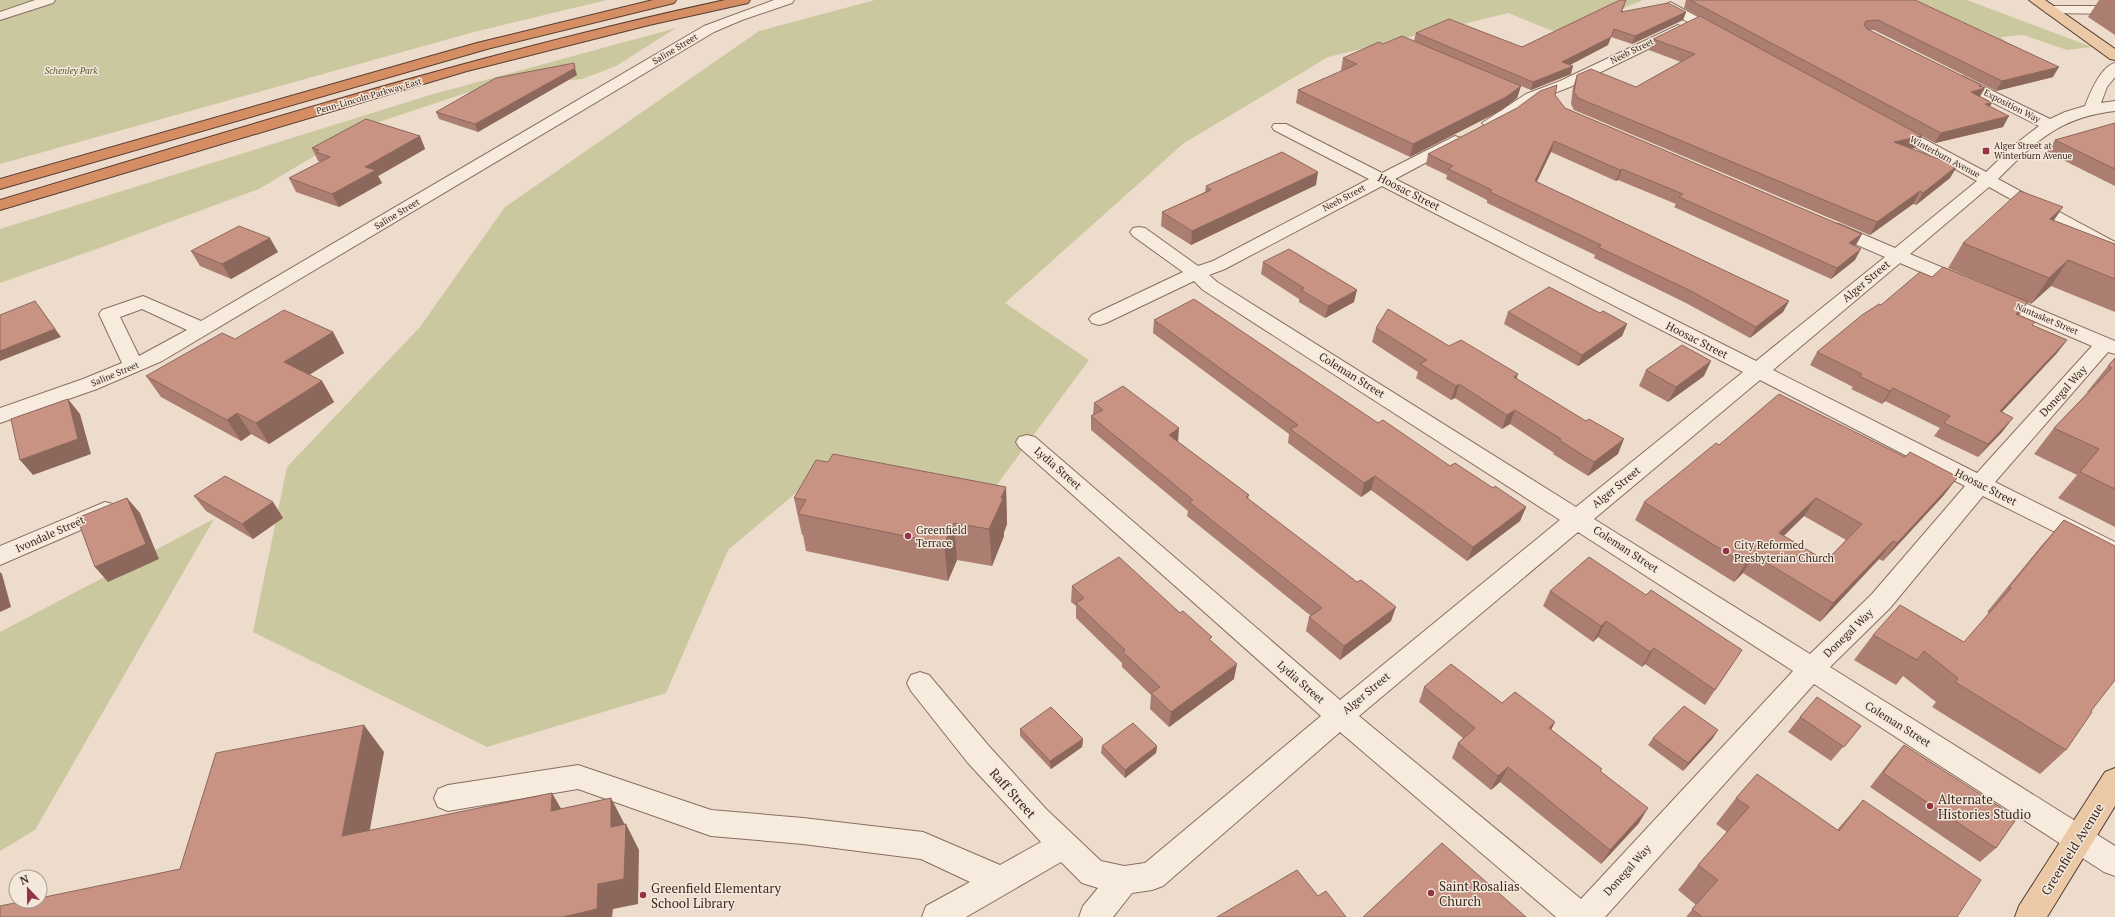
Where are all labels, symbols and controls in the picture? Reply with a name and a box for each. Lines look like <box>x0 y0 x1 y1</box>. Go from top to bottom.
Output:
street label: Saline Street <box>650 30 700 67</box>
street label: Neeb Street <box>1608 35 1656 67</box>
park label: Schenley Park <box>44 65 98 77</box>
street label: Penn-Lincoln Parkway East <box>315 75 424 117</box>
street label: Exposition Way <box>1982 87 2043 126</box>
street label: Winterburn Avenue <box>1908 133 1983 181</box>
place label: Alger Street at Winterburn Avenue <box>1994 140 2073 162</box>
marker: Alger Street at Winterburn Avenue <box>1981 146 1991 156</box>
street label: Hoosac Street <box>1376 170 1442 214</box>
street label: Neeb Street <box>1321 181 1368 214</box>
street label: Saline Street <box>372 195 422 232</box>
street label: Alger Street <box>1839 257 1893 305</box>
street label: Nantasket Street <box>2014 300 2081 338</box>
street label: Hoosac Street <box>1664 318 1730 362</box>
street label: Coleman Street <box>1316 349 1388 401</box>
street label: Saline Street <box>89 358 141 389</box>
street label: Donegal Way <box>2036 362 2090 419</box>
street label: Lydia Street <box>1031 444 1085 492</box>
street label: Alger Street <box>1589 463 1643 511</box>
street label: Hoosac Street <box>1953 465 2019 509</box>
street label: Ivondale Street <box>13 512 87 556</box>
place label: Greenfield Terrace <box>916 523 967 550</box>
street label: Coleman Street <box>1591 523 1661 575</box>
marker: Greenfield Terrace <box>903 531 913 541</box>
place label: City Reformed Presbyterian Church <box>1734 538 1835 565</box>
marker: City Reformed Presbyterian Church <box>1721 546 1731 556</box>
street label: Donegal Way <box>1820 605 1876 660</box>
street label: Lydia Street <box>1274 658 1328 706</box>
street label: Alger Street <box>1339 669 1393 717</box>
street label: Coleman Street <box>1862 698 1934 750</box>
street label: Raff Street <box>986 764 1040 822</box>
place label: Alternate Histories Studio <box>1938 790 2031 823</box>
street label: Greenfield Avenue <box>2036 799 2108 899</box>
marker: Alternate Histories Studio <box>1925 801 1935 811</box>
street label: Donegal Way <box>1600 841 1654 898</box>
north arrow <box>8 869 48 909</box>
text: N <box>18 871 31 888</box>
place label: Saint Rosalias Church <box>1439 877 1520 910</box>
place label: Greenfield Elementary School Library <box>651 879 781 912</box>
marker: Saint Rosalias Church <box>1426 888 1436 898</box>
marker: Greenfield Elementary School Library <box>638 890 648 900</box>

